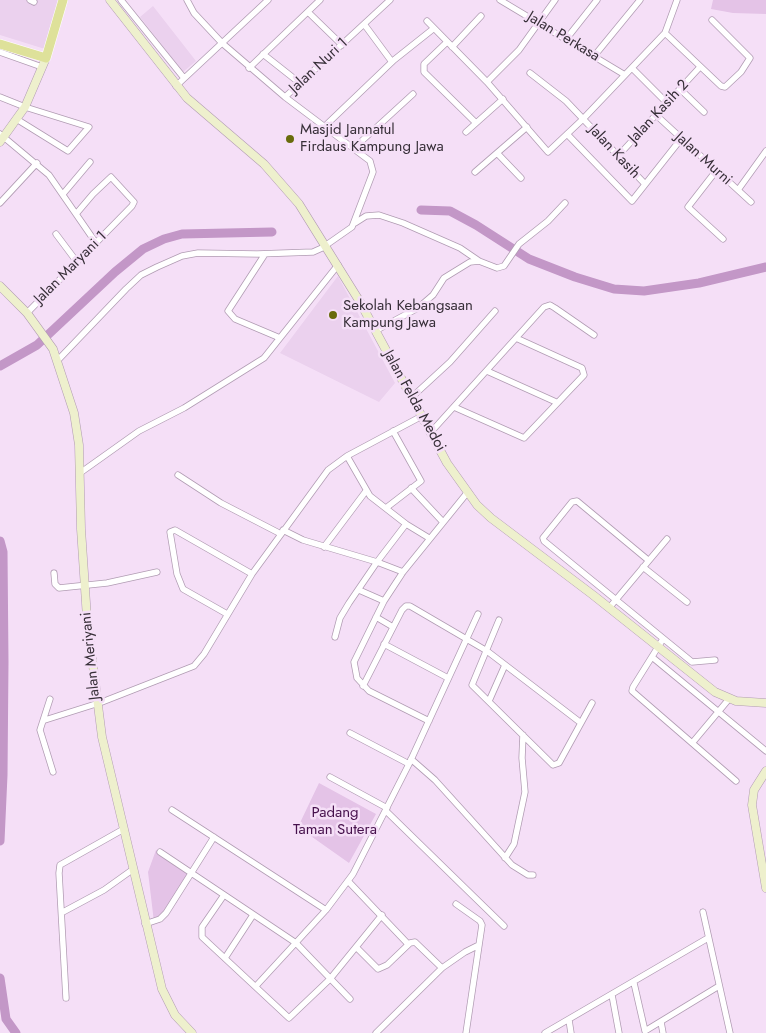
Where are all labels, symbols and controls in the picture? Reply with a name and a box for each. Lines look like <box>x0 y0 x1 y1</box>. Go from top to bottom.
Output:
street label: Jalan Perkasa <box>523 8 603 66</box>
street label: Jalan Nuri 1 <box>286 34 352 98</box>
street label: Jalan Kasih 2 <box>625 76 693 148</box>
place label: Masjid Jannatul Firdaus Kampung Jawa <box>300 121 444 156</box>
street label: Jalan Kasih <box>584 121 644 183</box>
street label: Jalan Murni <box>671 129 735 189</box>
marker: Masjid Jannatul Firdaus Kampung Jawa <box>284 133 296 145</box>
street label: Jalan Maryani 1 <box>31 228 111 308</box>
place label: Sekolah Kebangsaan Kampung Jawa <box>343 297 473 332</box>
marker: Sekolah Kebangsaan Kampung Jawa <box>327 309 339 321</box>
street label: Jalan Felda Medoi <box>379 347 449 455</box>
street label: Jalan Meriyani <box>77 611 105 701</box>
park label: Padang Taman Sutera <box>293 804 377 839</box>

